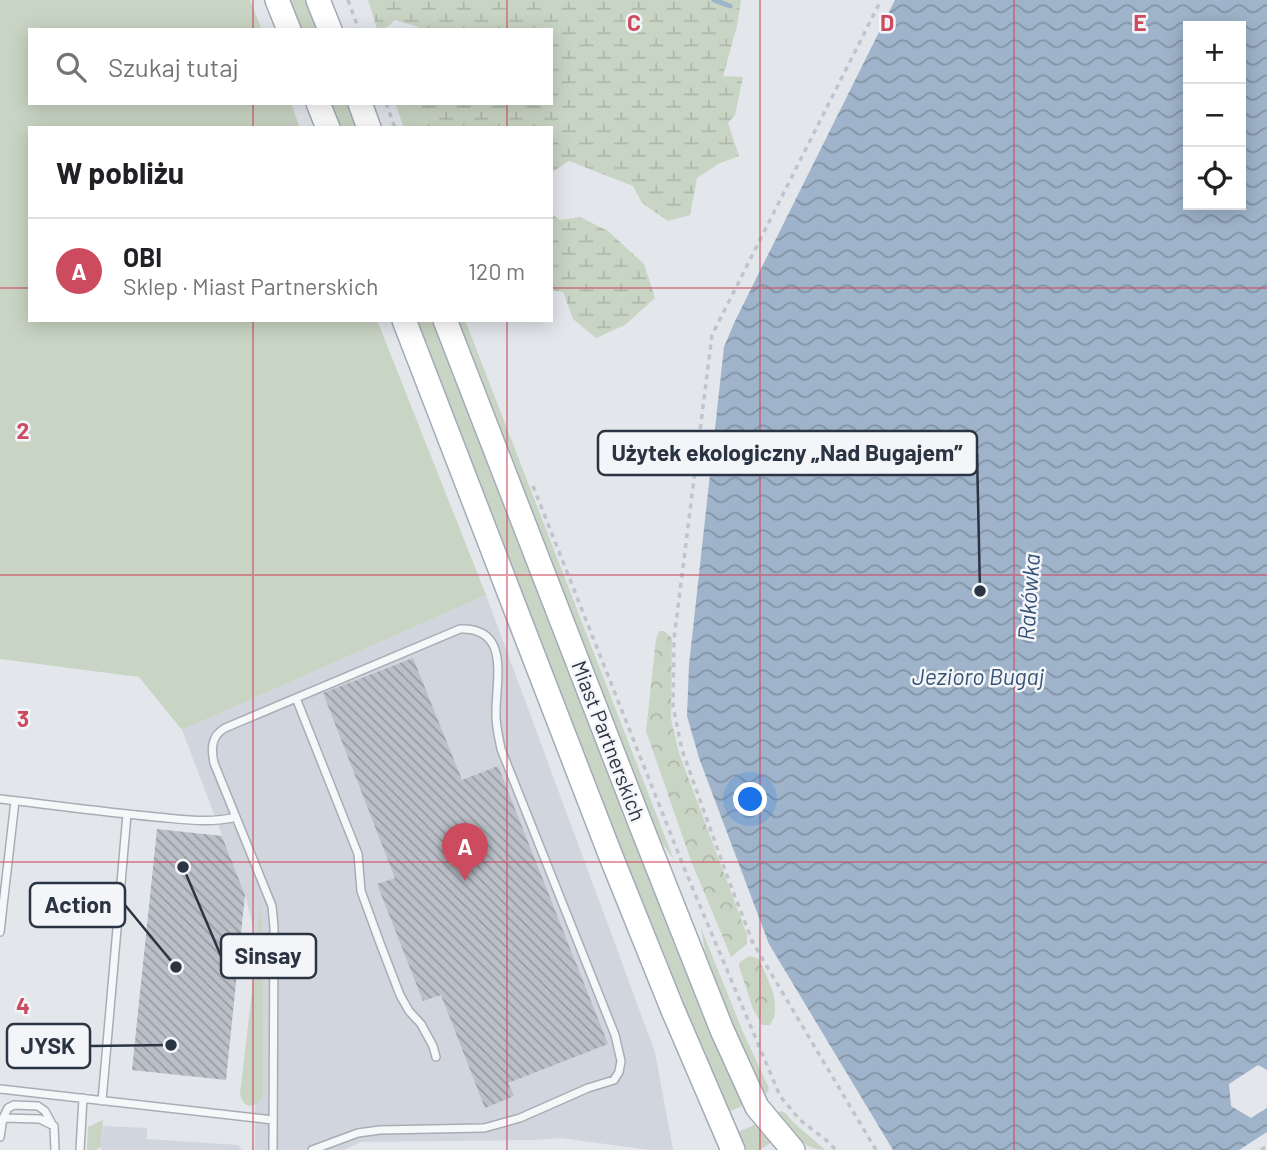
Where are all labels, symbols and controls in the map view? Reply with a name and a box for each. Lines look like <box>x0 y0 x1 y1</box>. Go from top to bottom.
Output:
text: C <box>627 8 641 36</box>
text: D <box>880 8 894 36</box>
text: E <box>1133 8 1147 36</box>
map controls <box>1183 21 1246 210</box>
button: + <box>1183 21 1246 84</box>
search box <box>28 28 553 105</box>
icon: search <box>52 48 90 86</box>
text: Szukaj tutaj <box>108 51 239 82</box>
button: − <box>1183 84 1246 147</box>
button: locate <box>1183 147 1246 210</box>
text: W pobliżu <box>56 154 184 190</box>
text: OBI <box>123 241 162 272</box>
text: A <box>71 257 87 285</box>
text: 120 m <box>468 257 525 285</box>
text: Sklep · Miast Partnerskich <box>123 272 378 300</box>
text: 2 <box>17 416 29 444</box>
callout: Użytek ekologiczny „Nad Bugajem” <box>598 431 977 475</box>
text: Użytek ekologiczny „Nad Bugajem” <box>611 438 963 466</box>
water label: Rakówka <box>1011 552 1045 641</box>
street label: Miast Partnerskich <box>567 657 652 824</box>
water label: Jezioro Bugaj <box>912 662 1045 690</box>
text: 3 <box>17 704 29 732</box>
your location <box>733 782 767 816</box>
pin: A <box>442 823 488 881</box>
callout: Action <box>30 883 125 927</box>
text: Action <box>44 890 112 918</box>
callout: Sinsay <box>221 934 316 978</box>
text: Sinsay <box>234 941 302 969</box>
text: 4 <box>16 991 30 1019</box>
callout: JYSK <box>7 1024 90 1068</box>
text: JYSK <box>20 1031 76 1059</box>

